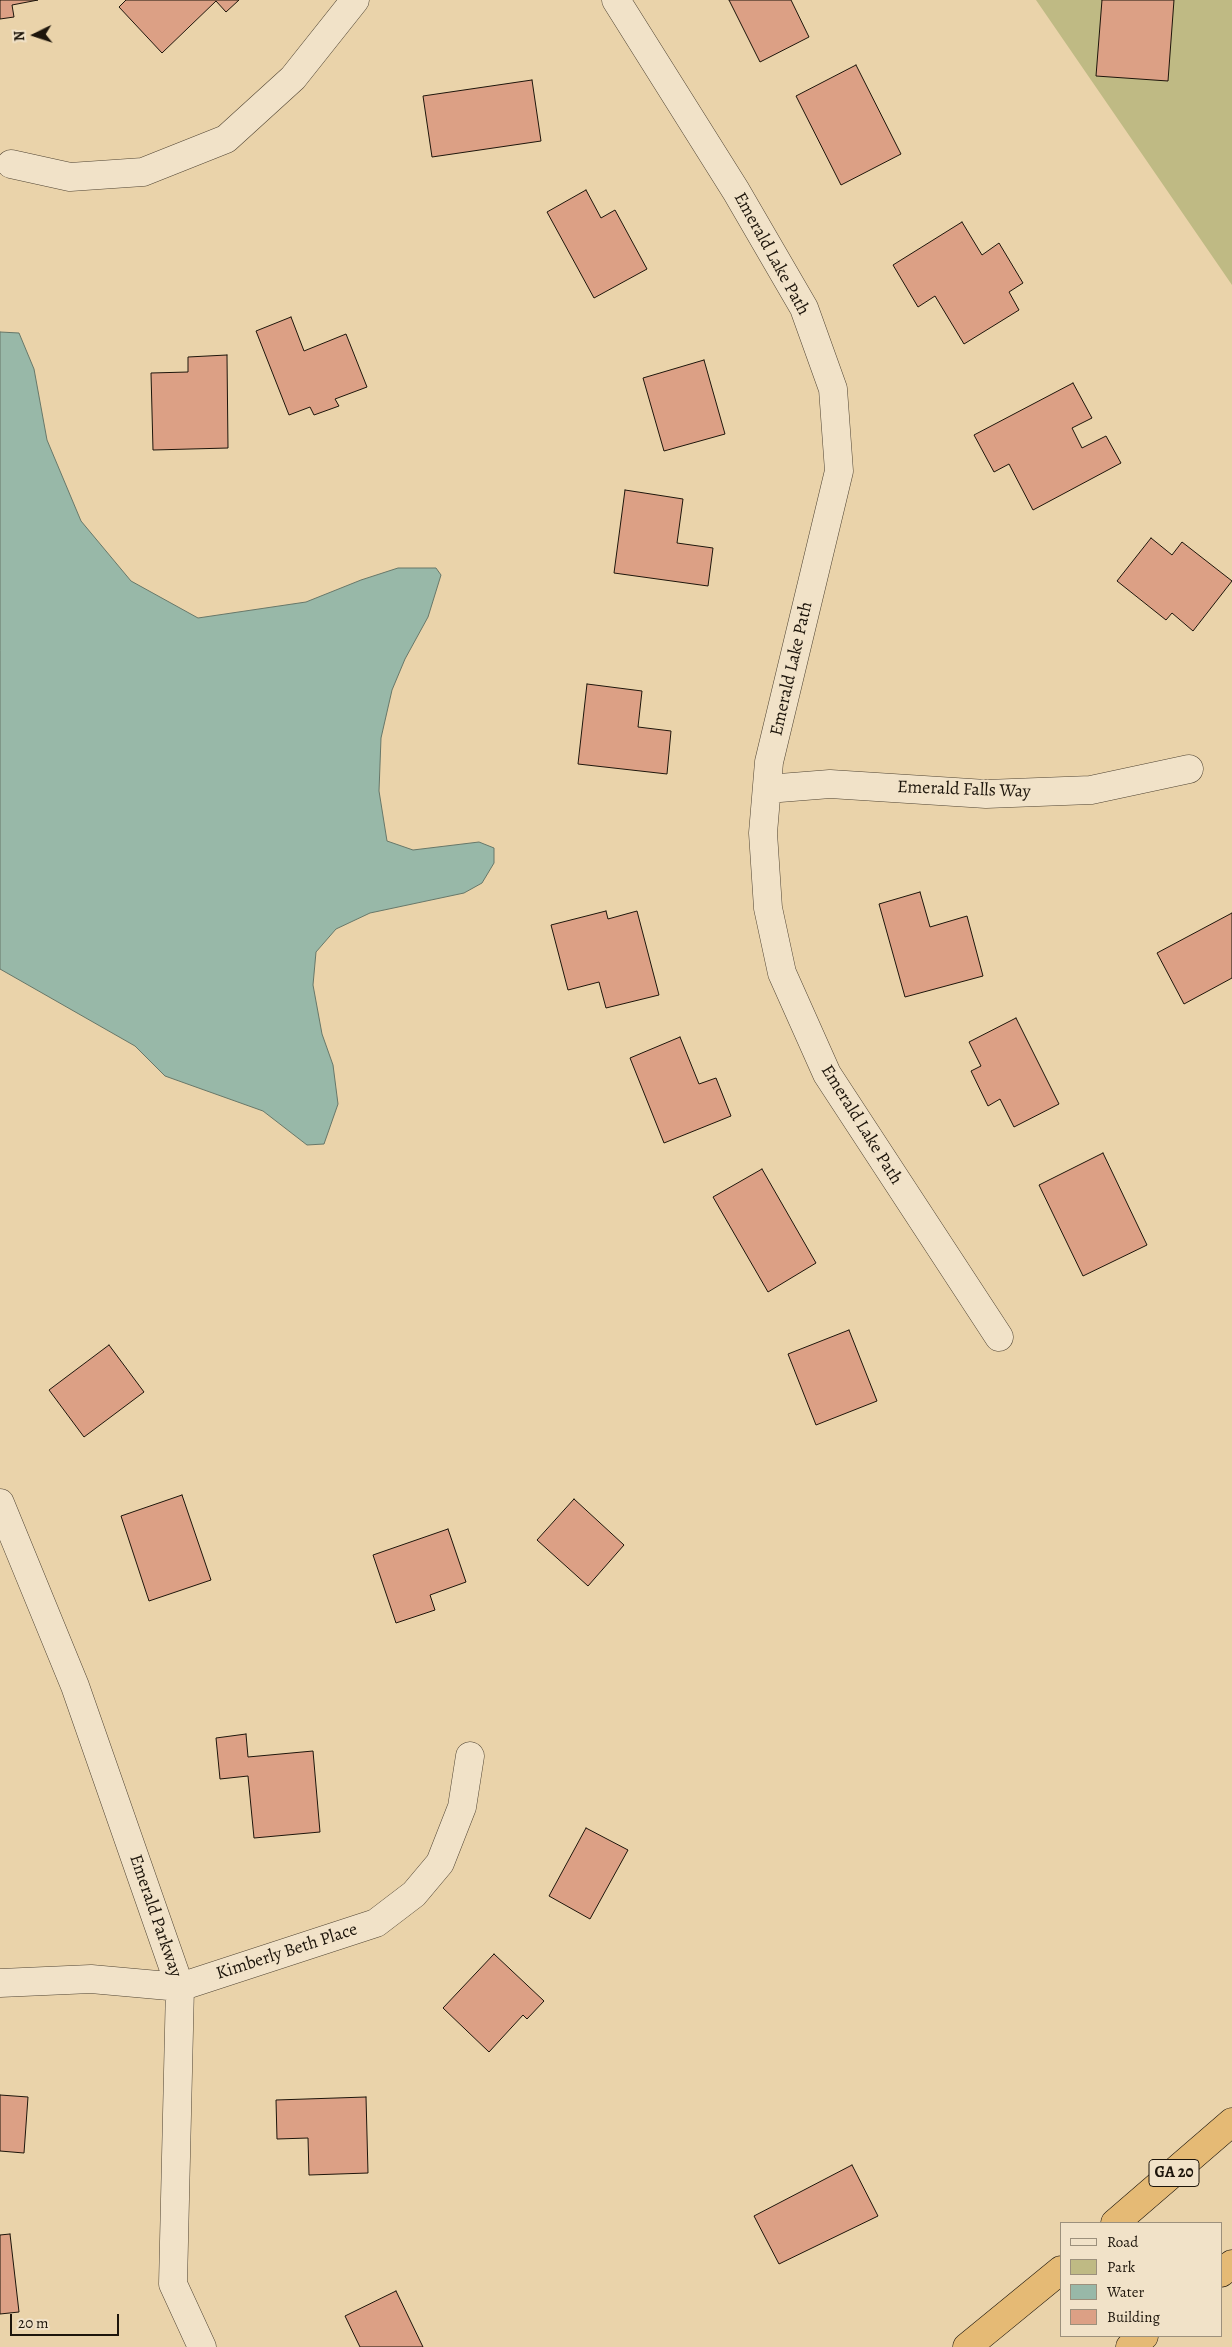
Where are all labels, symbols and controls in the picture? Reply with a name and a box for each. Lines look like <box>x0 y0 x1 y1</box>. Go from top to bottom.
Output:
north arrow <box>10 10 60 60</box>
text: N <box>10 30 29 42</box>
street label: Emerald Lake Path <box>728 189 814 319</box>
street label: Emerald Lake Path <box>766 600 818 738</box>
street label: Emerald Falls Way <box>897 777 1031 803</box>
street label: Emerald Lake Path <box>816 1061 906 1189</box>
street label: Emerald Parkway <box>124 1852 186 1980</box>
street label: Kimberly Beth Place <box>214 1919 360 1985</box>
road number: GA 20 <box>1149 2160 1199 2186</box>
legend <box>1060 2222 1222 2337</box>
text: Road <box>1107 2232 1138 2252</box>
text: Park <box>1107 2257 1135 2277</box>
text: Water <box>1107 2282 1144 2302</box>
scale bar <box>12 2304 121 2336</box>
text: Building <box>1107 2307 1160 2327</box>
text: 20 m <box>18 2313 49 2333</box>

